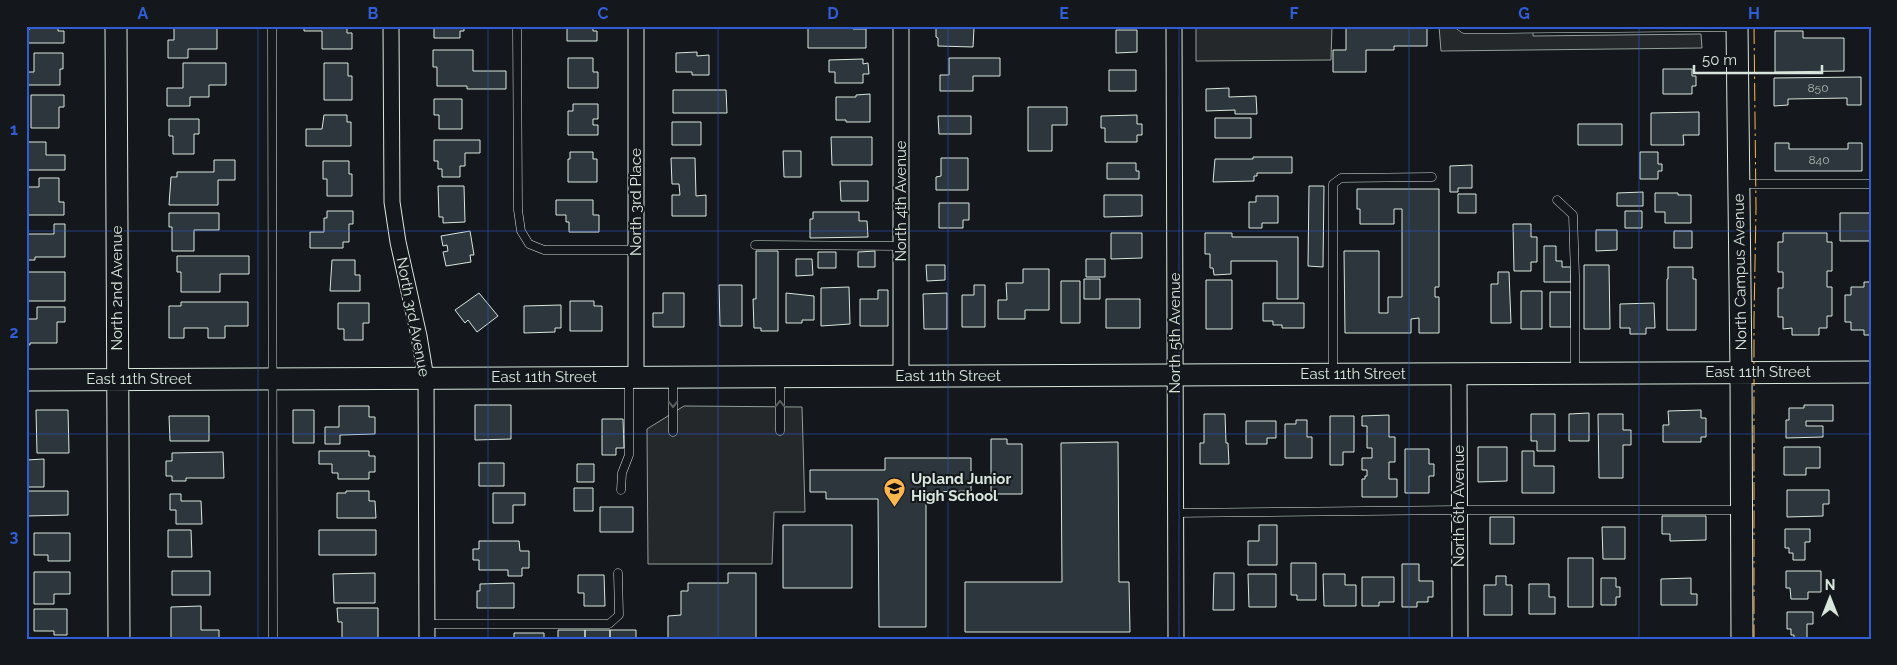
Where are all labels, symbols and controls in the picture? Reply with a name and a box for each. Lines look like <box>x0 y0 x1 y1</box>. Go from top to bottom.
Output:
text: A <box>138 4 149 23</box>
text: B <box>368 4 379 23</box>
text: C <box>598 4 609 23</box>
text: D <box>827 4 839 23</box>
text: E <box>1059 4 1069 23</box>
text: F <box>1289 4 1299 23</box>
text: G <box>1518 4 1530 23</box>
text: H <box>1748 4 1760 23</box>
scale bar <box>1694 42 1822 74</box>
text: 50 m <box>1702 51 1737 69</box>
house number: 850 <box>1807 81 1829 95</box>
text: 1 <box>10 120 18 139</box>
street label: North 4th Avenue <box>892 140 910 262</box>
street label: North 3rd Place <box>627 148 645 256</box>
house number: 840 <box>1808 153 1830 167</box>
street label: North Campus Avenue <box>1730 193 1750 351</box>
street label: North 2nd Avenue <box>108 225 126 351</box>
street label: North 3rd Avenue <box>393 256 433 379</box>
street label: North 5th Avenue <box>1166 272 1184 394</box>
text: 2 <box>9 323 19 342</box>
street label: East 11th Street <box>1705 363 1811 381</box>
street label: East 11th Street <box>1300 365 1406 383</box>
street label: East 11th Street <box>895 367 1001 385</box>
street label: East 11th Street <box>491 368 597 386</box>
street label: East 11th Street <box>86 370 192 388</box>
one-way arrow <box>775 400 785 408</box>
one-way arrow <box>668 401 678 409</box>
street label: North 6th Avenue <box>1450 445 1468 567</box>
place label: Upland Junior High School <box>911 470 1011 505</box>
school or university icon: Upland Junior High School <box>883 476 907 507</box>
text: 3 <box>10 527 19 546</box>
north arrow <box>1804 572 1854 622</box>
text: N <box>1825 577 1835 593</box>

